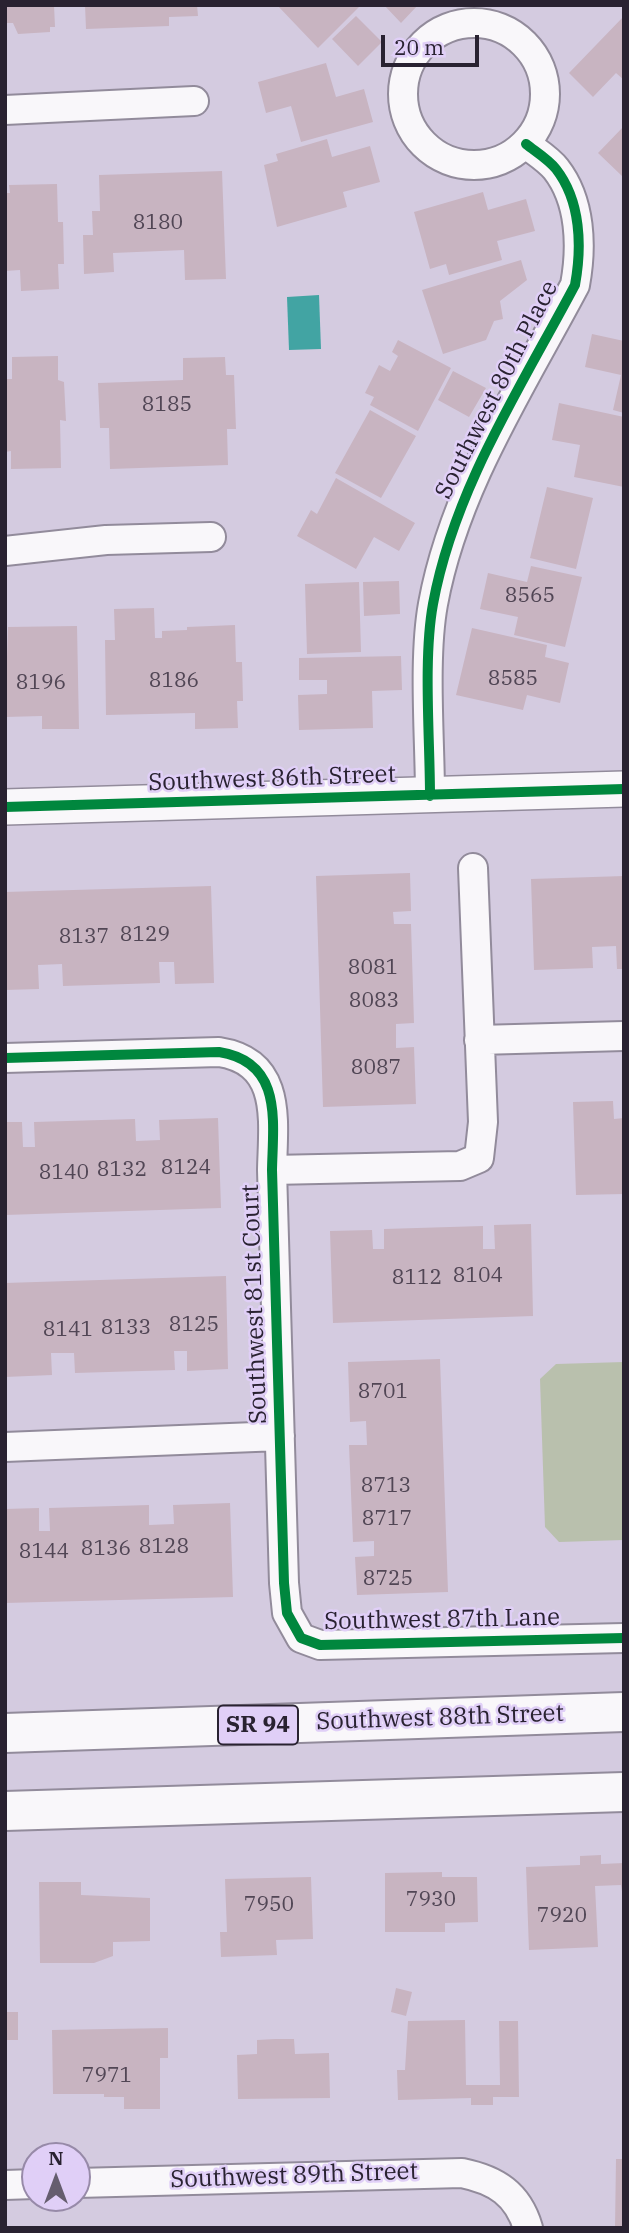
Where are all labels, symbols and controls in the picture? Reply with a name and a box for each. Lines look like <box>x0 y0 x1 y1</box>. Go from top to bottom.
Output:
scale bar <box>384 21 482 65</box>
text: 20 m <box>394 33 444 61</box>
house number: 8180 <box>133 210 183 236</box>
street label: Southwest 80th Place <box>430 276 564 504</box>
house number: 8185 <box>142 392 192 418</box>
house number: 8565 <box>505 583 555 609</box>
house number: 8585 <box>488 666 538 692</box>
house number: 8186 <box>149 668 199 694</box>
house number: 8196 <box>16 670 66 696</box>
street label: Southwest 86th Street <box>148 760 396 798</box>
house number: 8129 <box>120 922 170 948</box>
house number: 8137 <box>59 924 109 950</box>
house number: 8081 <box>348 955 398 981</box>
house number: 8083 <box>349 988 399 1014</box>
house number: 8087 <box>351 1055 401 1081</box>
house number: 8124 <box>161 1155 211 1181</box>
house number: 8132 <box>97 1157 147 1183</box>
house number: 8140 <box>39 1160 89 1186</box>
street label: Southwest 81st Court <box>236 1184 274 1424</box>
house number: 8104 <box>453 1263 503 1289</box>
house number: 8112 <box>392 1265 442 1291</box>
house number: 8125 <box>169 1312 219 1338</box>
house number: 8133 <box>101 1315 151 1341</box>
house number: 8141 <box>43 1317 93 1343</box>
house number: 8701 <box>358 1379 408 1405</box>
house number: 8713 <box>361 1473 411 1499</box>
house number: 8717 <box>362 1506 412 1532</box>
house number: 8128 <box>139 1534 189 1560</box>
house number: 8136 <box>81 1536 131 1562</box>
house number: 8144 <box>19 1539 69 1565</box>
house number: 8725 <box>363 1566 413 1592</box>
street label: Southwest 87th Lane <box>324 1604 560 1636</box>
street label: Southwest 88th Street <box>316 1699 564 1737</box>
road number: SR 94 <box>218 1706 298 1744</box>
house number: 7930 <box>406 1887 456 1913</box>
house number: 7950 <box>244 1892 294 1918</box>
house number: 7920 <box>537 1903 587 1929</box>
house number: 7971 <box>82 2063 132 2089</box>
north arrow <box>21 2142 91 2212</box>
text: N <box>48 2146 64 2170</box>
street label: Southwest 89th Street <box>170 2157 418 2195</box>

